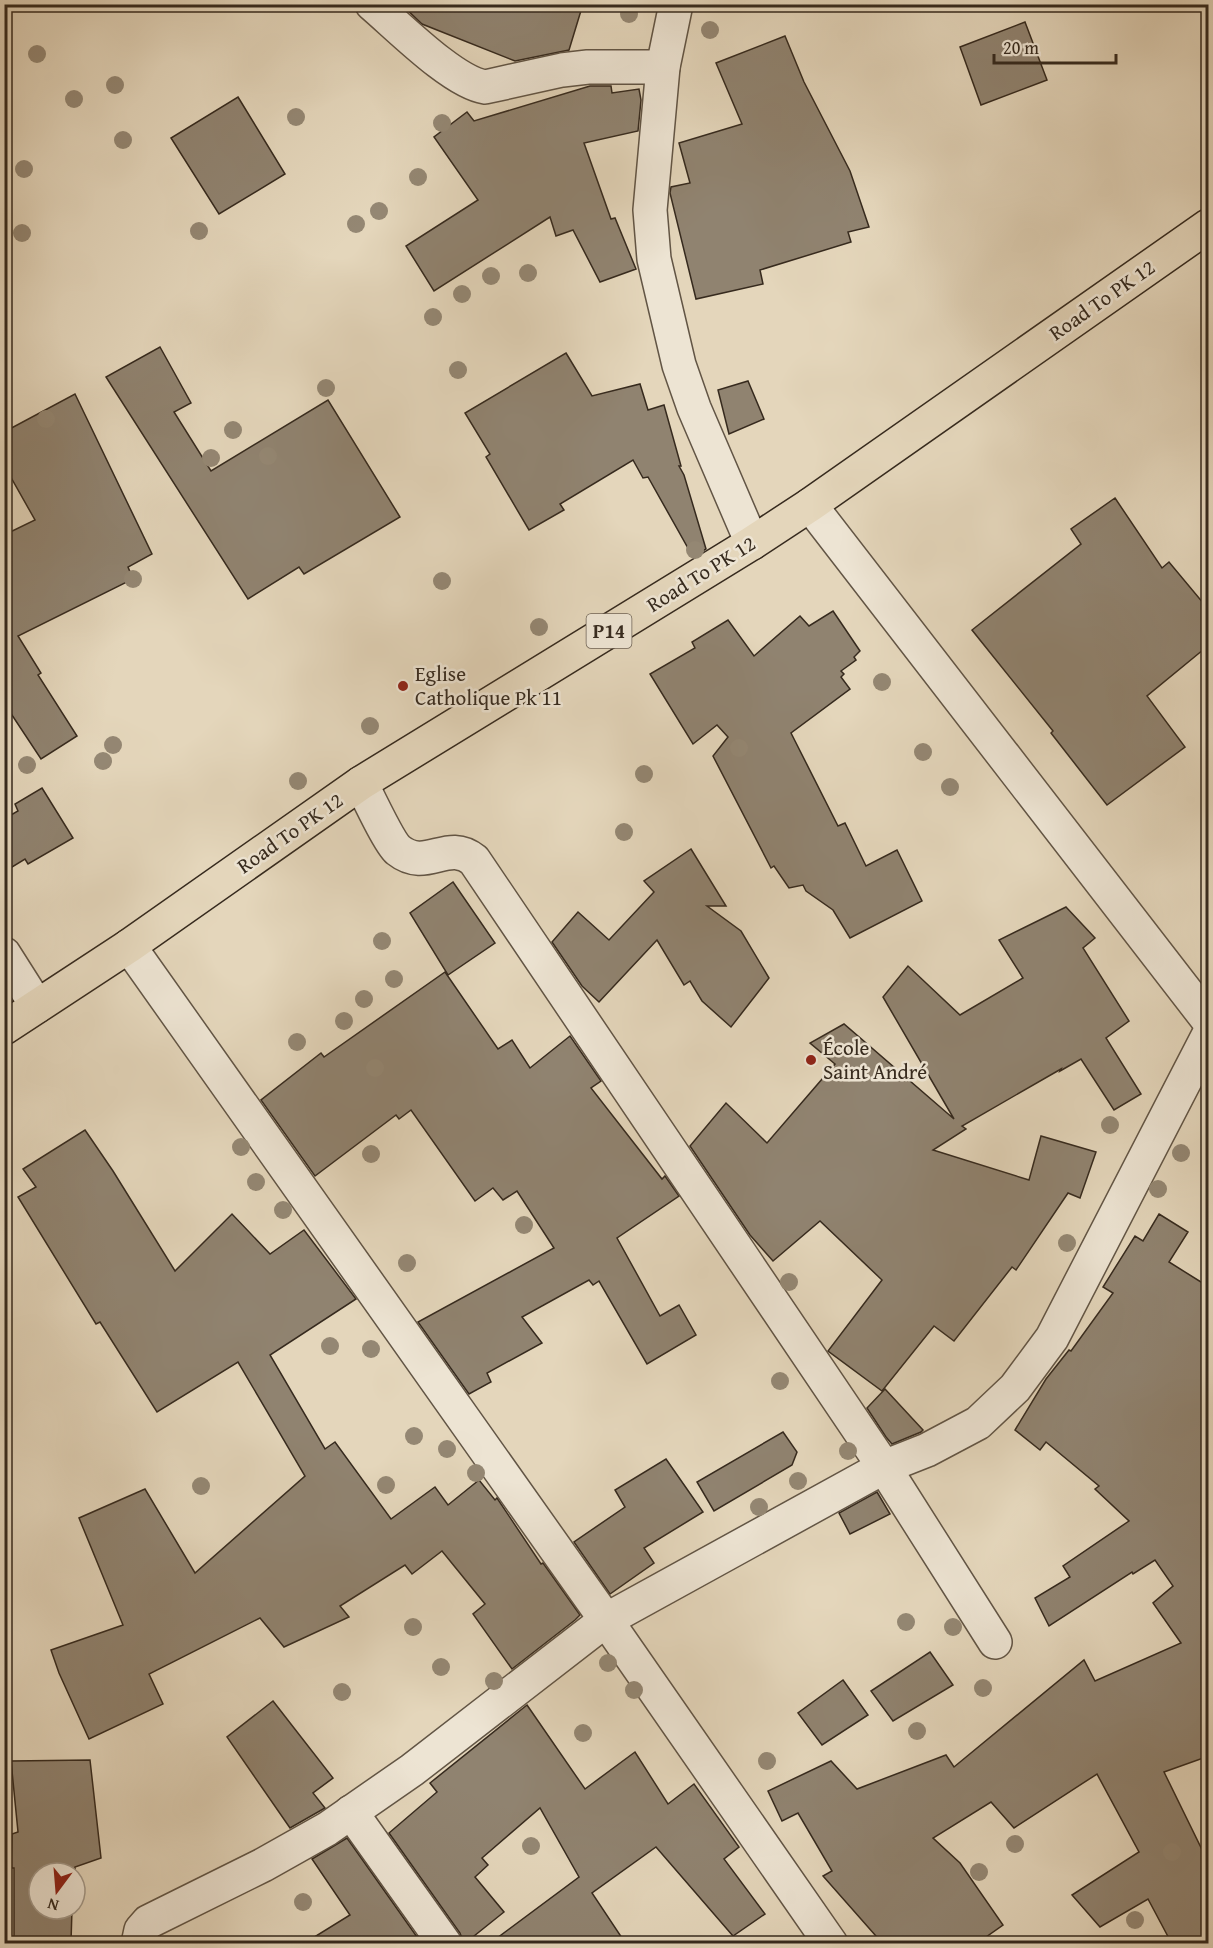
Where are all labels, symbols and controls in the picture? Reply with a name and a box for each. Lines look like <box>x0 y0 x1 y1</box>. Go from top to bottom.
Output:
scale bar <box>994 27 1116 65</box>
text: 20 m <box>1003 34 1039 61</box>
street label: Road To PK 12 <box>1042 251 1161 348</box>
street label: Road To PK 12 <box>640 528 761 619</box>
road number: P14 <box>586 614 632 648</box>
place label: Eglise Catholique Pk 11 <box>415 658 562 713</box>
marker: Eglise Catholique Pk 11 <box>396 679 410 693</box>
street label: Road To PK 12 <box>230 784 349 881</box>
place label: École Saint André <box>823 1032 927 1087</box>
marker: École Saint André <box>804 1053 818 1067</box>
north arrow <box>27 1861 87 1921</box>
text: N <box>44 1892 61 1918</box>

